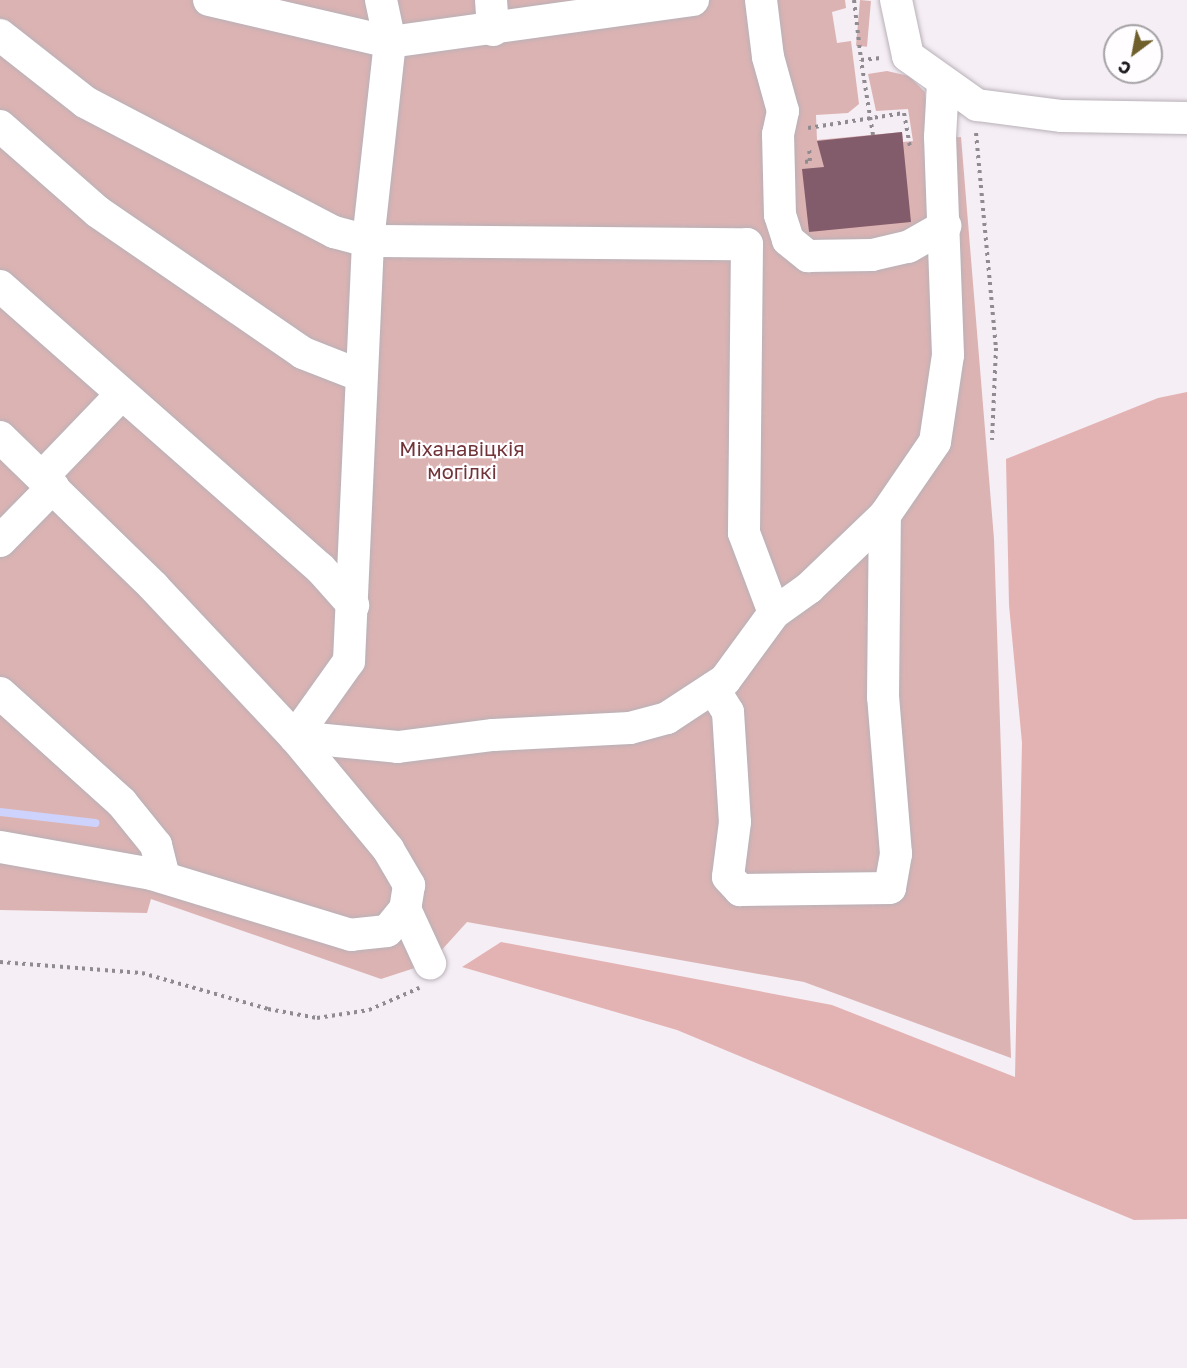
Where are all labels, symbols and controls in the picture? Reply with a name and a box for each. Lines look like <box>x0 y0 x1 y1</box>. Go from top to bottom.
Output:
north arrow <box>1103 24 1163 84</box>
text: С <box>1114 56 1135 79</box>
park label: Міханавіцкія могілкі <box>399 437 525 484</box>

